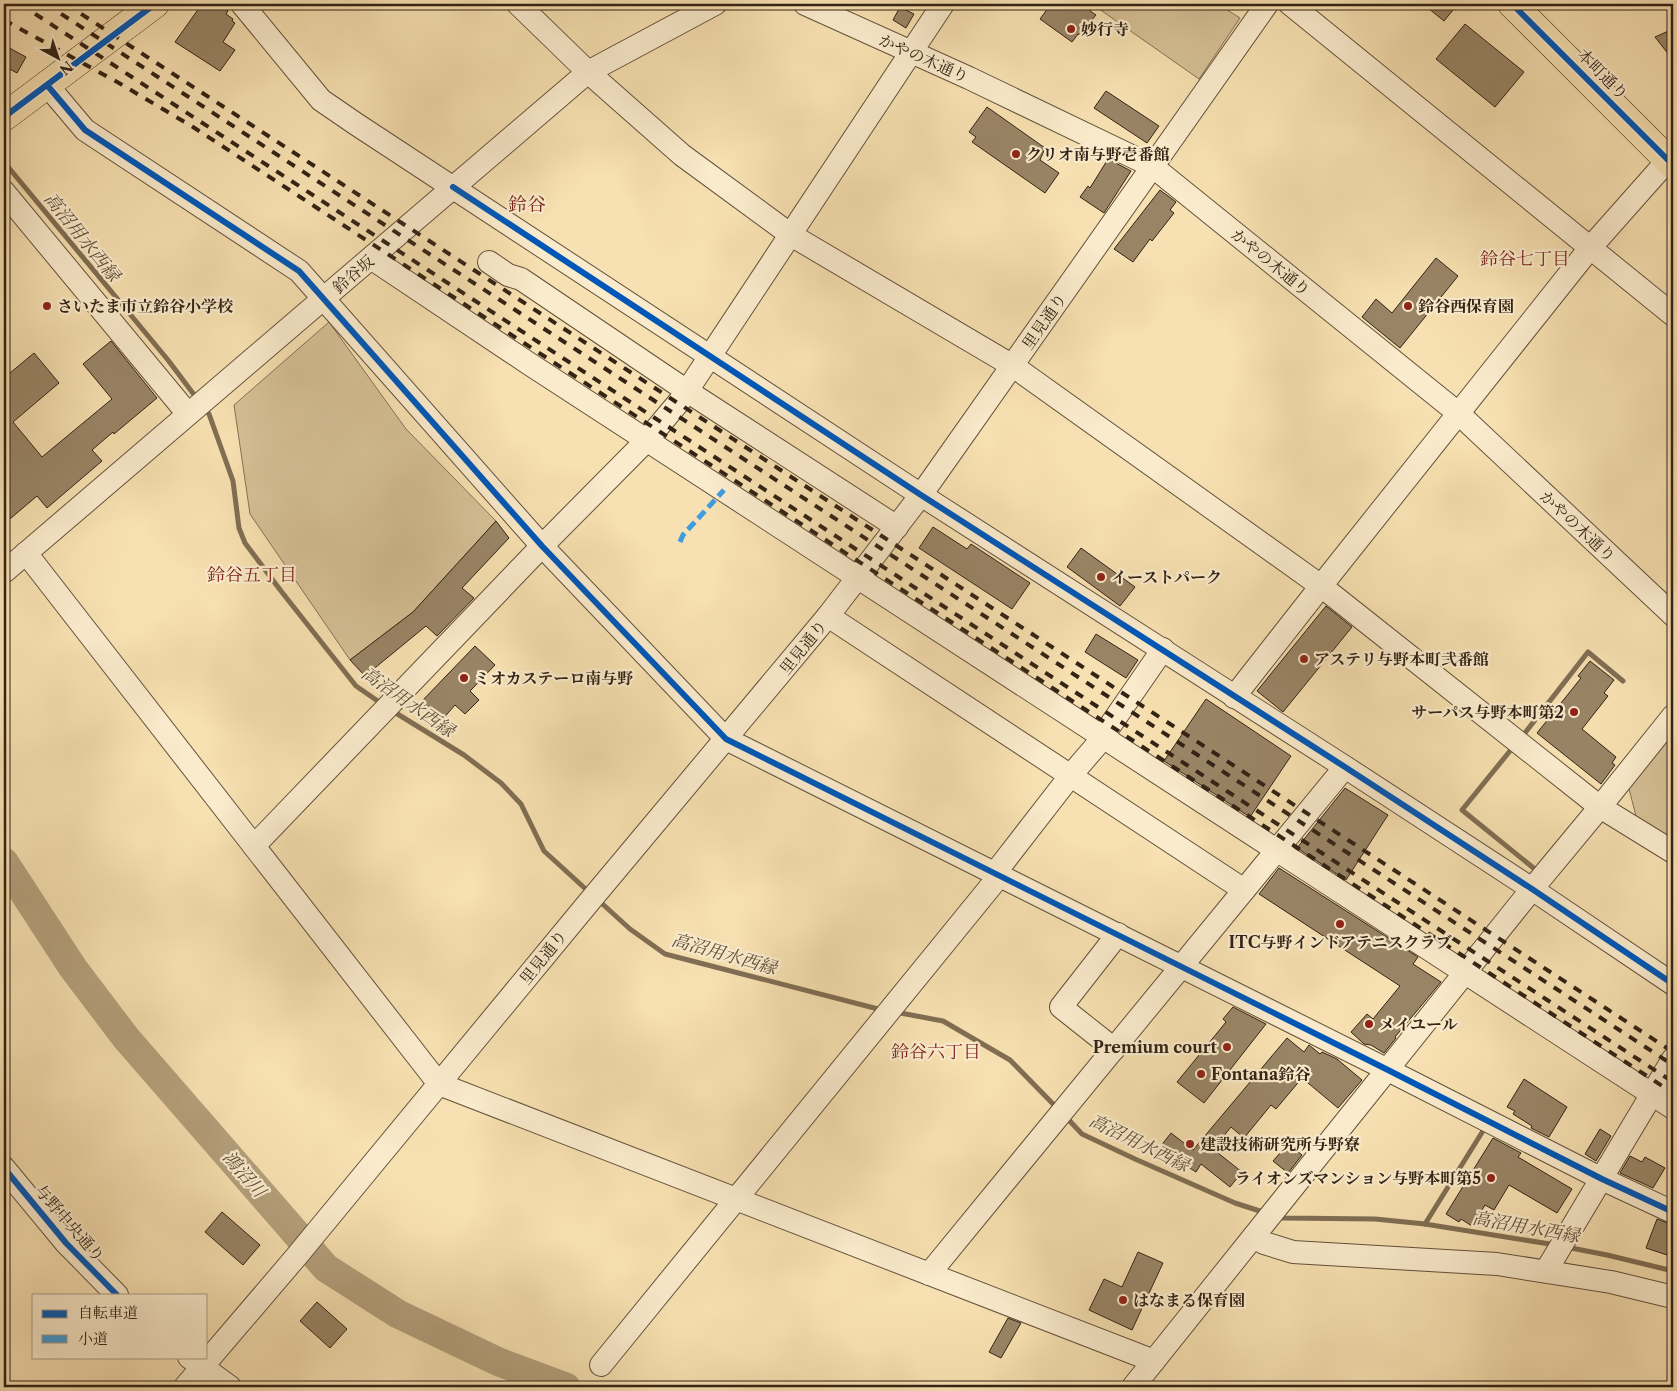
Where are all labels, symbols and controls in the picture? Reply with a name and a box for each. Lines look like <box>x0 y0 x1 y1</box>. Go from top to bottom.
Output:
place label: 妙行寺 <box>1081 19 1129 39</box>
marker: 妙行寺 <box>1065 23 1077 35</box>
street label: かやの木通り <box>876 29 972 87</box>
north arrow <box>32 32 82 82</box>
street label: 本町通り <box>1573 44 1633 104</box>
text: N <box>56 57 77 79</box>
place label: クリオ南与野壱番館 <box>1026 144 1170 164</box>
marker: クリオ南与野壱番館 <box>1010 148 1022 160</box>
water label: 高沼用水西縁 <box>39 188 126 287</box>
district label: 鈴谷 <box>508 193 546 216</box>
street label: かやの木通り <box>1227 224 1315 300</box>
district label: 鈴谷七丁目 <box>1480 248 1570 270</box>
street label: 鈴谷坂 <box>328 251 378 298</box>
street label: 里見通り <box>1017 289 1071 353</box>
place label: さいたま市立鈴谷小学校 <box>57 296 234 316</box>
place label: 鈴谷西保育園 <box>1418 296 1514 316</box>
marker: さいたま市立鈴谷小学校 <box>41 300 53 312</box>
marker: 鈴谷西保育園 <box>1402 300 1414 312</box>
street label: かやの木通り <box>1536 486 1620 566</box>
district label: 鈴谷五丁目 <box>207 564 297 586</box>
place label: イーストパーク <box>1111 567 1222 587</box>
marker: イーストパーク <box>1095 571 1107 583</box>
street label: 里見通り <box>775 616 831 678</box>
place label: アステリ与野本町弐番館 <box>1314 649 1489 669</box>
marker: アステリ与野本町弐番館 <box>1298 653 1310 665</box>
water label: 高沼用水西縁 <box>357 662 460 743</box>
place label: ミオカステーロ南与野 <box>474 668 633 688</box>
marker: ミオカステーロ南与野 <box>458 672 470 684</box>
place label: サーパス与野本町第2 <box>1411 702 1564 722</box>
marker: サーパス与野本町第2 <box>1568 706 1580 718</box>
marker: ITC与野インドアテニスクラブ <box>1334 918 1346 930</box>
street label: 里見通り <box>515 926 571 988</box>
water label: 高沼用水西縁 <box>669 929 781 980</box>
place label: ITC与野インドアテニスクラブ <box>1229 932 1451 952</box>
place label: メイユール <box>1379 1014 1458 1034</box>
marker: メイユール <box>1363 1018 1375 1030</box>
place label: Premium court <box>1093 1037 1218 1057</box>
district label: 鈴谷六丁目 <box>891 1041 981 1063</box>
marker: Premium court <box>1221 1041 1233 1053</box>
place label: Fontana鈴谷 <box>1211 1064 1310 1084</box>
marker: Fontana鈴谷 <box>1195 1068 1207 1080</box>
water label: 高沼用水西縁 <box>1086 1109 1194 1177</box>
place label: 建設技術研究所与野寮 <box>1200 1134 1360 1154</box>
marker: 建設技術研究所与野寮 <box>1184 1138 1196 1150</box>
water label: 鴻沼川 <box>218 1146 271 1203</box>
place label: ライオンズマンション与野本町第5 <box>1235 1168 1481 1188</box>
marker: ライオンズマンション与野本町第5 <box>1485 1172 1497 1184</box>
street label: 与野中央通り <box>31 1180 109 1266</box>
water label: 高沼用水西縁 <box>1471 1207 1583 1248</box>
place label: はなまる保育園 <box>1133 1290 1245 1310</box>
legend <box>32 1294 208 1358</box>
marker: はなまる保育園 <box>1117 1294 1129 1306</box>
text: 自転車道 <box>78 1303 138 1322</box>
text: 小道 <box>78 1329 108 1348</box>

